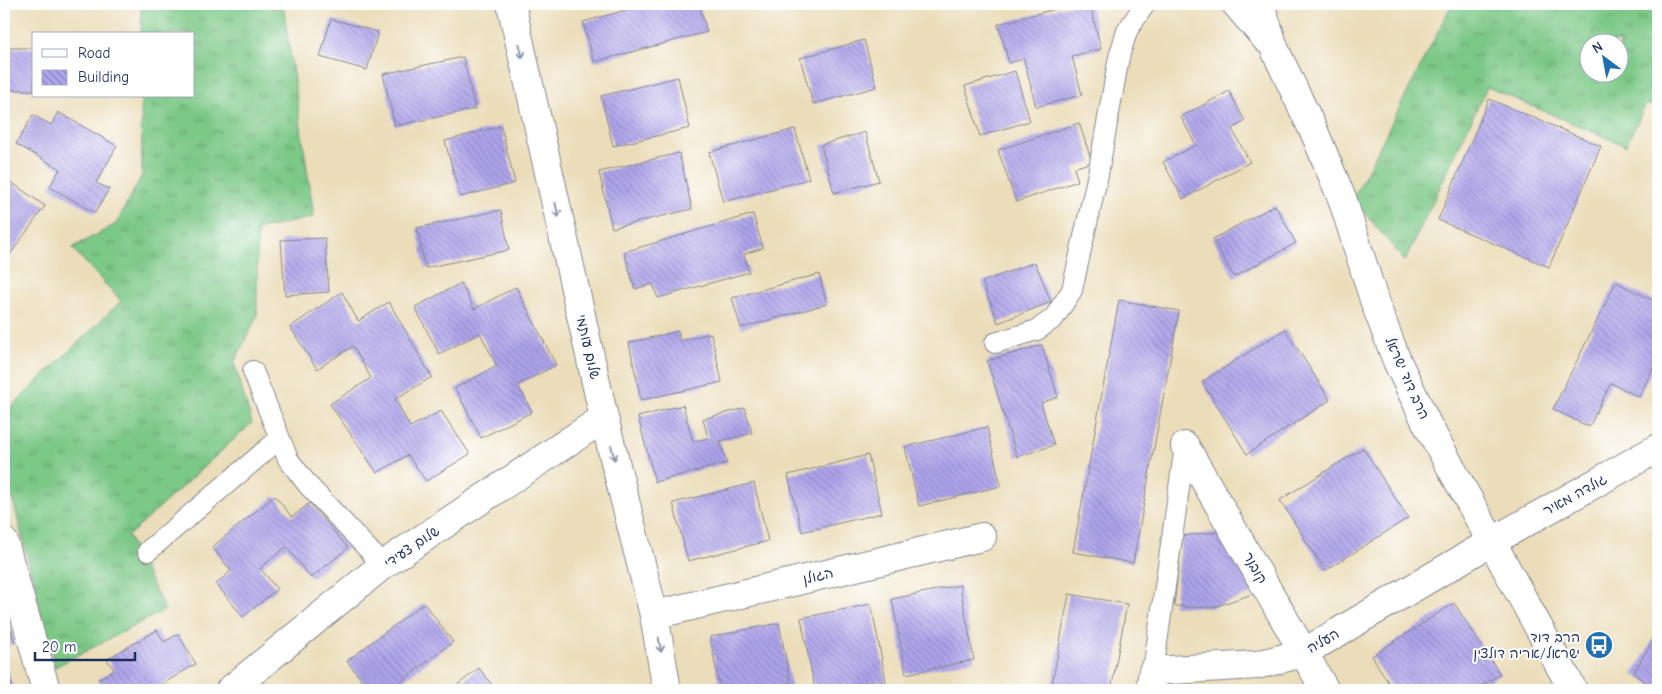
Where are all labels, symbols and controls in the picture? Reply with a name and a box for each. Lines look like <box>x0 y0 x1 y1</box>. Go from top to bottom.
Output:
legend <box>32 32 195 98</box>
north arrow <box>1580 32 1630 82</box>
text: N <box>1589 38 1606 57</box>
one-way arrow <box>517 43 526 59</box>
text: Road <box>78 44 110 62</box>
text: Building <box>78 68 129 86</box>
one-way arrow <box>553 201 562 217</box>
street label: שלום עותמי <box>572 313 604 382</box>
street label: הרב דוד ישראל <box>1381 334 1433 422</box>
one-way arrow <box>609 445 619 461</box>
street label: גולדה מאיר <box>1540 470 1610 520</box>
street label: שלום צעידי <box>381 522 443 572</box>
street label: קובנר <box>1239 549 1271 587</box>
street label: הגולן <box>801 564 835 588</box>
street label: העליה <box>1304 625 1342 657</box>
scale bar <box>35 629 135 661</box>
place label: הרב דוד ישראל/אריה דולצין <box>1473 629 1580 662</box>
bus stop icon: הרב דוד ישראל/אריה דולצין <box>1584 630 1614 660</box>
one-way arrow <box>655 637 665 653</box>
text: 20 m <box>42 638 76 656</box>

